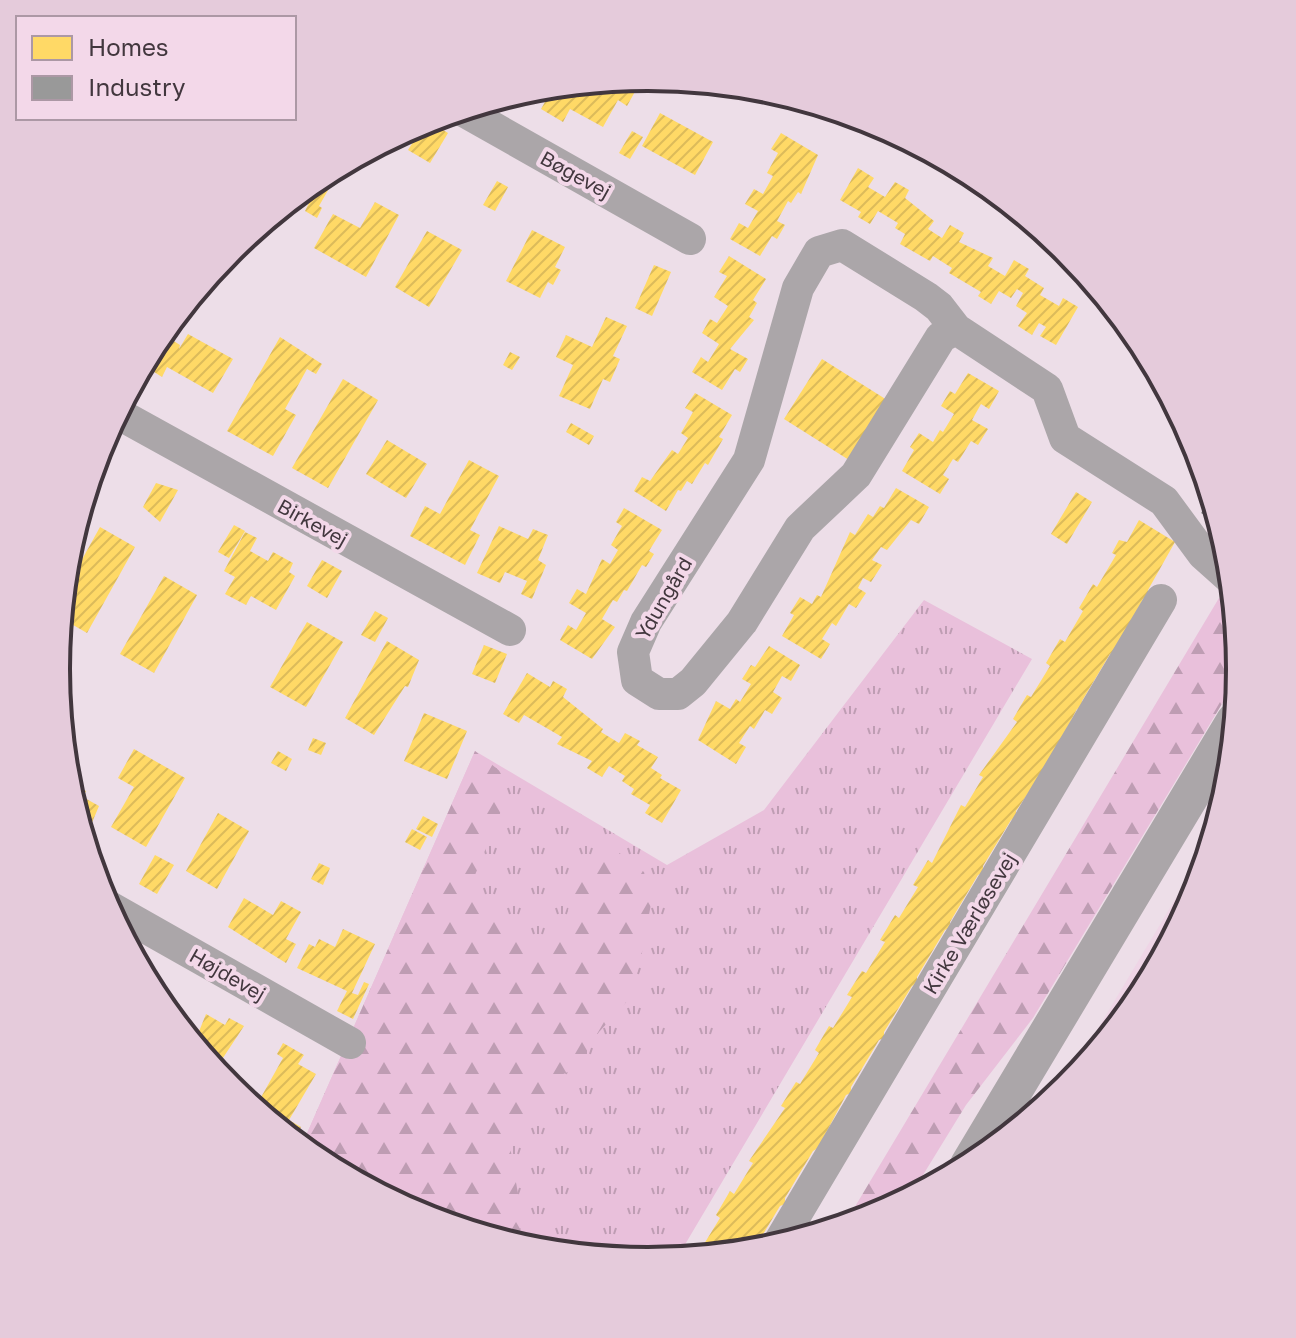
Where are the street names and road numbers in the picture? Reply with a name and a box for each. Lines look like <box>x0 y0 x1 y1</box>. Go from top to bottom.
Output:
street label: Bøgevej <box>537 145 615 203</box>
street label: Birkevej <box>274 493 352 551</box>
street label: Ydungård <box>630 552 696 644</box>
street label: Kirke Værløsevej <box>917 848 1021 998</box>
street label: Højdevej <box>186 943 270 1005</box>

